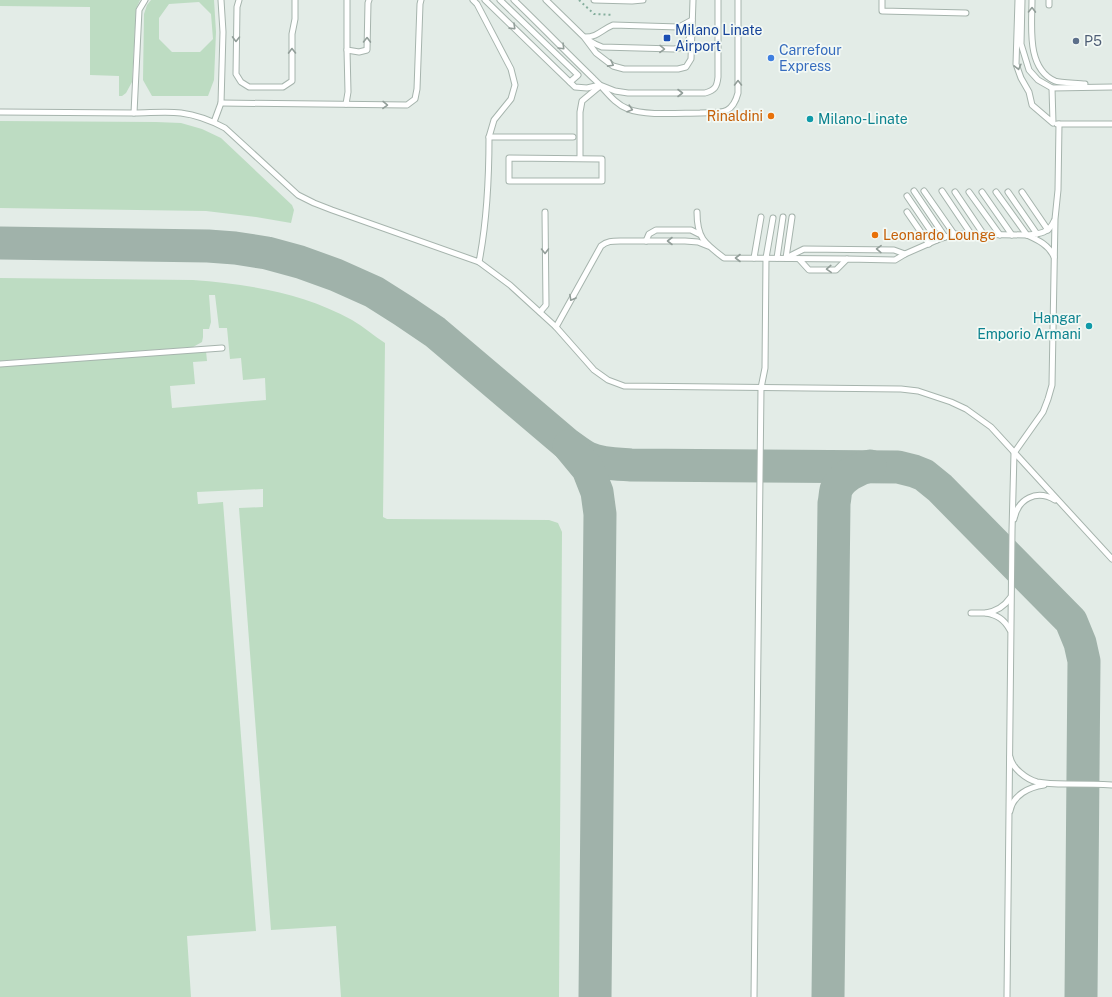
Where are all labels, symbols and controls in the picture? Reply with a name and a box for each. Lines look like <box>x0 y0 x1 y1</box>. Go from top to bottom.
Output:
one-way arrow <box>1028 7 1036 13</box>
one-way arrow <box>508 22 516 30</box>
place label: Milano Linate Airport <box>675 22 763 54</box>
marker: Milano Linate Airport <box>662 33 672 43</box>
place label: P5 <box>1084 33 1102 49</box>
one-way arrow <box>232 36 240 42</box>
marker: P5 <box>1071 36 1081 46</box>
one-way arrow <box>363 37 371 43</box>
one-way arrow <box>557 42 565 50</box>
place label: Carrefour Express <box>779 42 842 74</box>
one-way arrow <box>659 45 665 53</box>
one-way arrow <box>288 48 296 54</box>
marker: Carrefour Express <box>766 53 776 63</box>
one-way arrow <box>607 59 615 67</box>
one-way arrow <box>1013 63 1021 70</box>
one-way arrow <box>734 80 742 86</box>
one-way arrow <box>677 89 683 97</box>
one-way arrow <box>382 101 388 109</box>
one-way arrow <box>626 104 633 113</box>
place label: Rinaldini <box>707 108 763 124</box>
marker: Rinaldini <box>766 111 776 121</box>
place label: Milano-Linate <box>818 111 908 127</box>
marker: Milano-Linate <box>805 114 815 124</box>
place label: Leonardo Lounge <box>883 227 996 243</box>
marker: Leonardo Lounge <box>870 230 880 240</box>
one-way arrow <box>667 237 673 245</box>
one-way arrow <box>876 245 882 254</box>
one-way arrow <box>541 248 550 254</box>
one-way arrow <box>735 254 741 262</box>
one-way arrow <box>826 265 833 274</box>
one-way arrow <box>570 294 577 301</box>
place label: Hangar Emporio Armani <box>977 310 1081 342</box>
marker: Hangar Emporio Armani <box>1084 321 1094 331</box>

